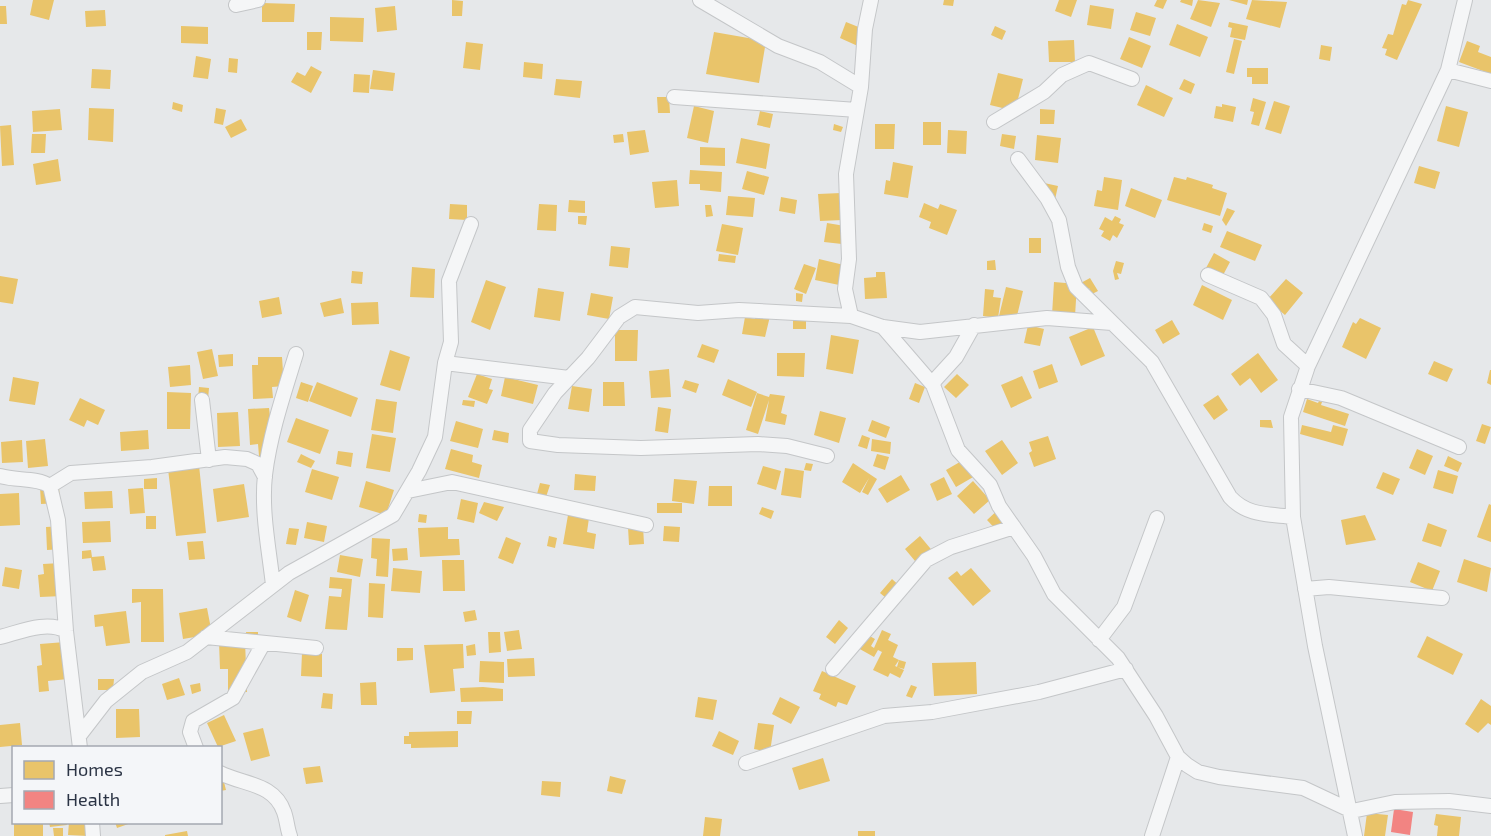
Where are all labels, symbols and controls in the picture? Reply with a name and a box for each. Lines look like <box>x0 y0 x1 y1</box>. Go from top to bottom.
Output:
legend <box>12 746 222 824</box>
text: Homes <box>66 758 123 780</box>
text: Health <box>66 788 120 810</box>

